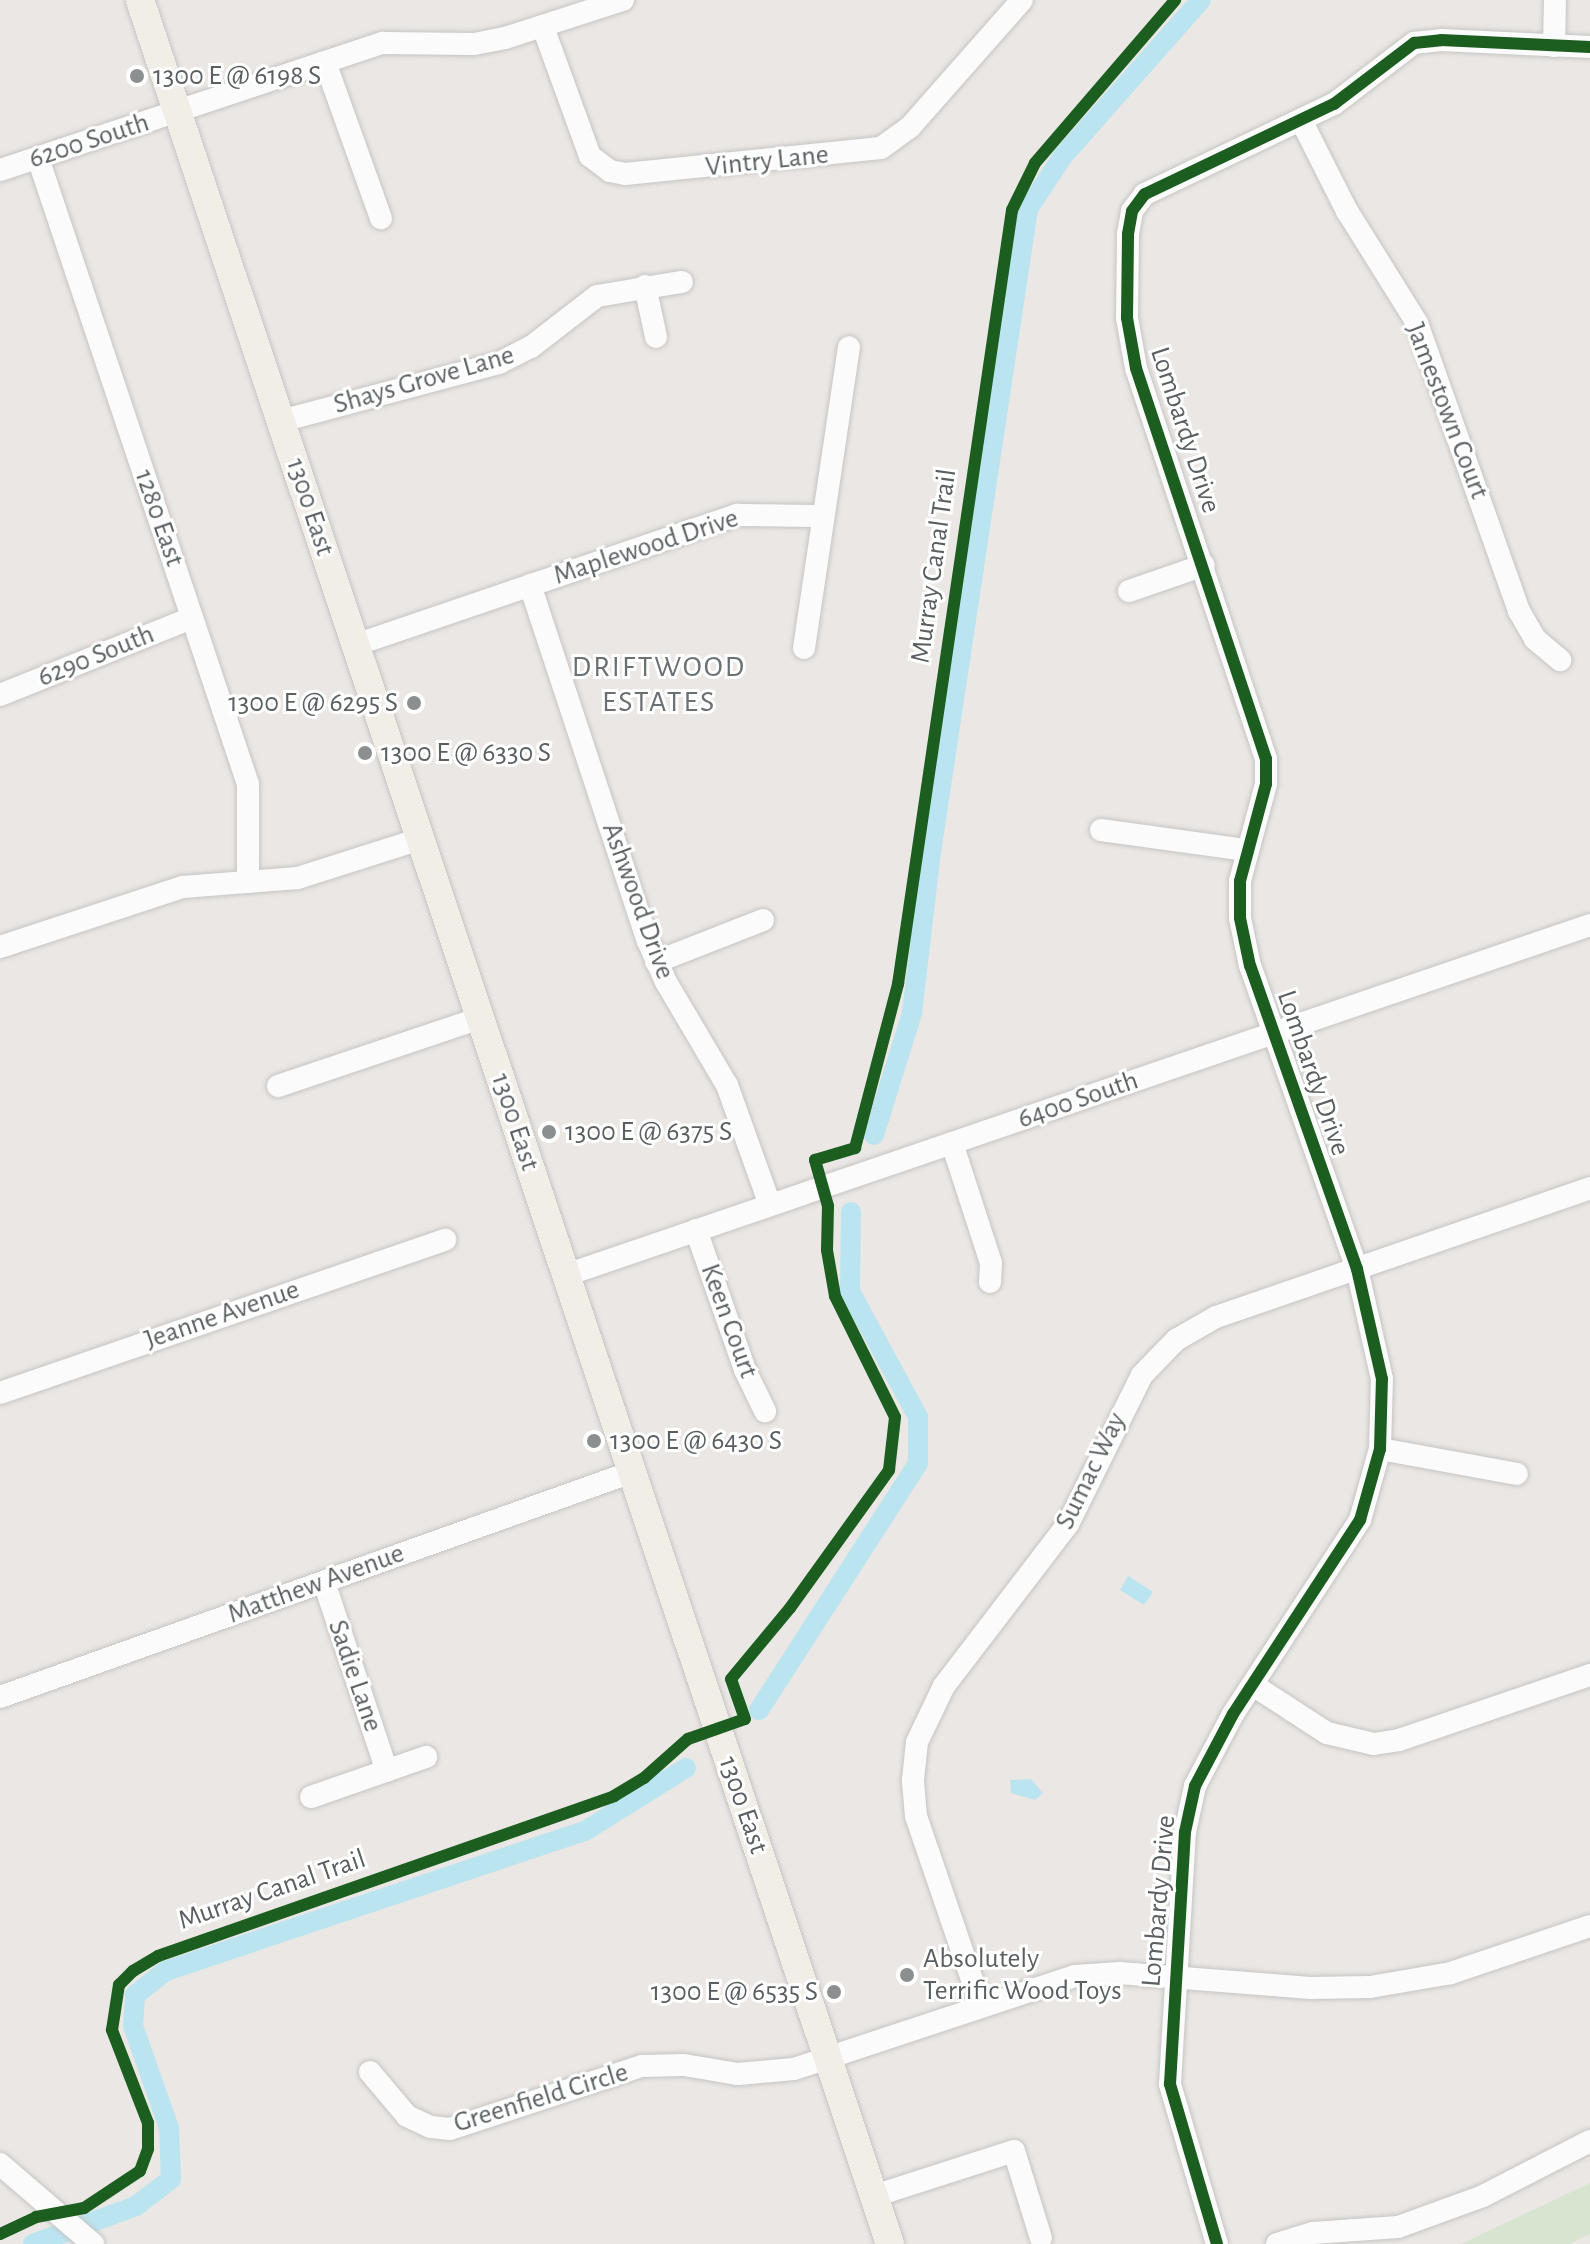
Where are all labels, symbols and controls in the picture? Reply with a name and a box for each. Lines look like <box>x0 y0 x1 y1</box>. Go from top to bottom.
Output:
place label: 1300 E @ 6198 S <box>153 59 321 93</box>
marker: 1300 E @ 6198 S <box>128 67 146 85</box>
street label: 6200 South <box>25 106 153 176</box>
street label: Vintry Lane <box>704 138 830 184</box>
street label: Jamestown Court <box>1398 318 1496 504</box>
street label: Shays Grove Lane <box>330 338 518 422</box>
street label: Lombardy Drive <box>1142 343 1228 517</box>
street label: 1300 East <box>278 454 342 560</box>
street label: 1280 East <box>127 465 191 571</box>
street label: Murray Canal Trail <box>904 467 964 665</box>
street label: Maplewood Drive <box>549 501 743 593</box>
street label: 6290 South <box>33 617 159 695</box>
district label: DRIFTWOOD ESTATES <box>572 649 746 720</box>
place label: 1300 E @ 6295 S <box>228 686 398 720</box>
marker: 1300 E @ 6295 S <box>405 694 423 712</box>
place label: 1300 E @ 6330 S <box>381 736 551 770</box>
marker: 1300 E @ 6330 S <box>356 744 374 762</box>
street label: Ashwood Drive <box>594 818 682 984</box>
street label: Lombardy Drive <box>1269 986 1357 1160</box>
street label: 6400 South <box>1013 1064 1143 1136</box>
street label: 1300 East <box>483 1069 547 1175</box>
place label: 1300 E @ 6375 S <box>565 1115 732 1149</box>
marker: 1300 E @ 6375 S <box>540 1123 558 1141</box>
street label: Keen Court <box>693 1259 765 1383</box>
street label: Jeanne Avenue <box>140 1273 304 1357</box>
street label: Sumac Way <box>1048 1407 1134 1535</box>
place label: 1300 E @ 6430 S <box>610 1424 782 1458</box>
marker: 1300 E @ 6430 S <box>585 1432 603 1450</box>
street label: Matthew Avenue <box>223 1537 409 1631</box>
street label: Sadie Lane <box>320 1616 390 1736</box>
street label: 1300 East <box>711 1752 775 1858</box>
street label: Lombardy Drive <box>1135 1814 1183 1988</box>
street label: Murray Canal Trail <box>174 1842 370 1938</box>
place label: Absolutely Terrific Wood Toys <box>923 1942 1122 2008</box>
marker: Absolutely Terrific Wood Toys <box>898 1966 916 1984</box>
place label: 1300 E @ 6535 S <box>651 1975 818 2009</box>
marker: 1300 E @ 6535 S <box>825 1983 843 2001</box>
street label: Greenfield Circle <box>450 2056 632 2140</box>

